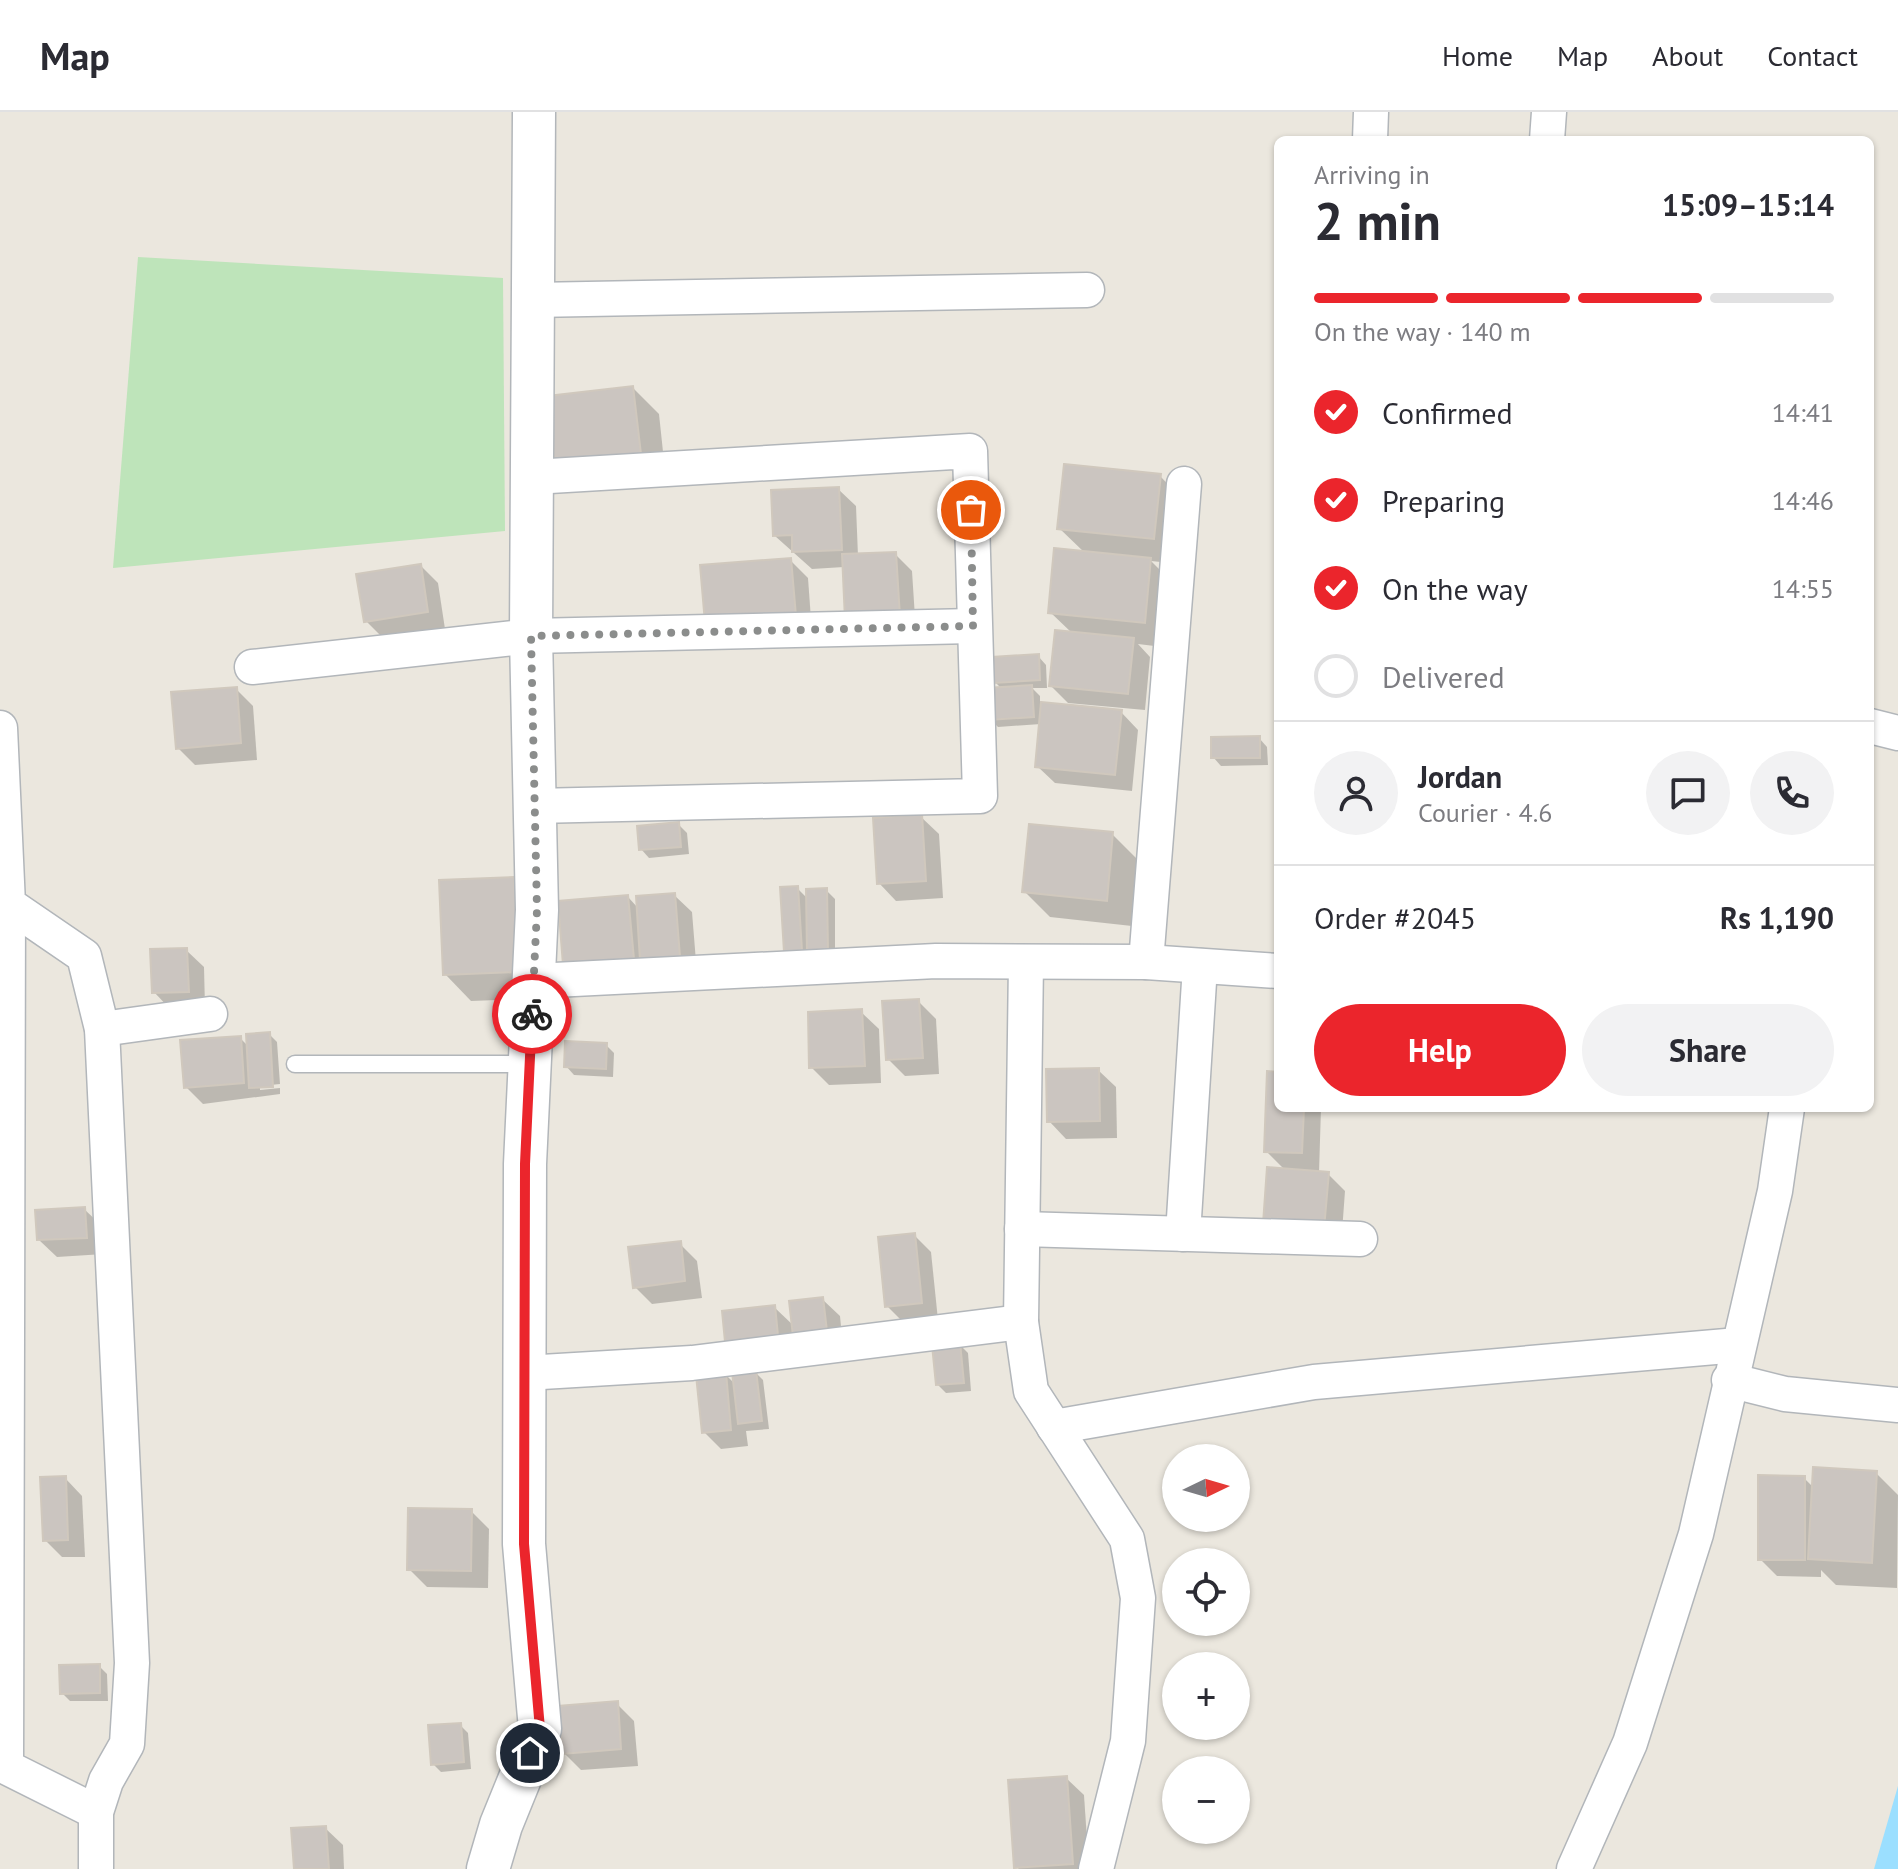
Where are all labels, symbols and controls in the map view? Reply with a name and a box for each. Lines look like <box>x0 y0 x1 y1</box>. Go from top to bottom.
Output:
text: Map <box>40 31 110 80</box>
text: Home <box>1442 37 1513 74</box>
text: Map <box>1557 37 1608 74</box>
text: About <box>1652 37 1723 74</box>
text: Contact <box>1767 37 1858 74</box>
text: Arriving in <box>1314 158 1430 191</box>
text: 15:09–15:14 <box>1662 185 1834 224</box>
text: 2 min <box>1314 187 1441 254</box>
text: On the way · 140 m <box>1314 315 1531 348</box>
icon: check <box>1314 390 1358 434</box>
text: Confirmed <box>1382 393 1513 432</box>
text: 14:41 <box>1772 396 1834 429</box>
pin <box>937 476 1005 544</box>
icon: check <box>1314 478 1358 522</box>
text: Preparing <box>1382 481 1505 520</box>
text: 14:46 <box>1772 484 1834 517</box>
icon: bag <box>949 488 993 532</box>
icon: check <box>1314 566 1358 610</box>
text: On the way <box>1382 569 1528 608</box>
text: 14:55 <box>1772 572 1834 605</box>
text: Delivered <box>1382 657 1505 696</box>
button: person <box>1314 751 1398 835</box>
button: chat <box>1646 751 1730 835</box>
button: phone <box>1750 751 1834 835</box>
text: Jordan <box>1418 757 1502 796</box>
text: Courier · 4.6 <box>1418 796 1552 829</box>
text: Order #2045 <box>1314 898 1476 937</box>
text: Rs 1,190 <box>1720 898 1834 937</box>
courier <box>492 974 572 1054</box>
icon: bike <box>510 992 554 1036</box>
button: Help <box>1314 1004 1566 1096</box>
button: Share <box>1582 1004 1834 1096</box>
north arrow <box>1162 1444 1250 1532</box>
map controls <box>1162 1444 1250 1844</box>
button: locate <box>1162 1548 1250 1636</box>
button: + <box>1162 1652 1250 1740</box>
pin <box>496 1719 564 1787</box>
icon: home <box>508 1731 552 1775</box>
button: − <box>1162 1756 1250 1844</box>

